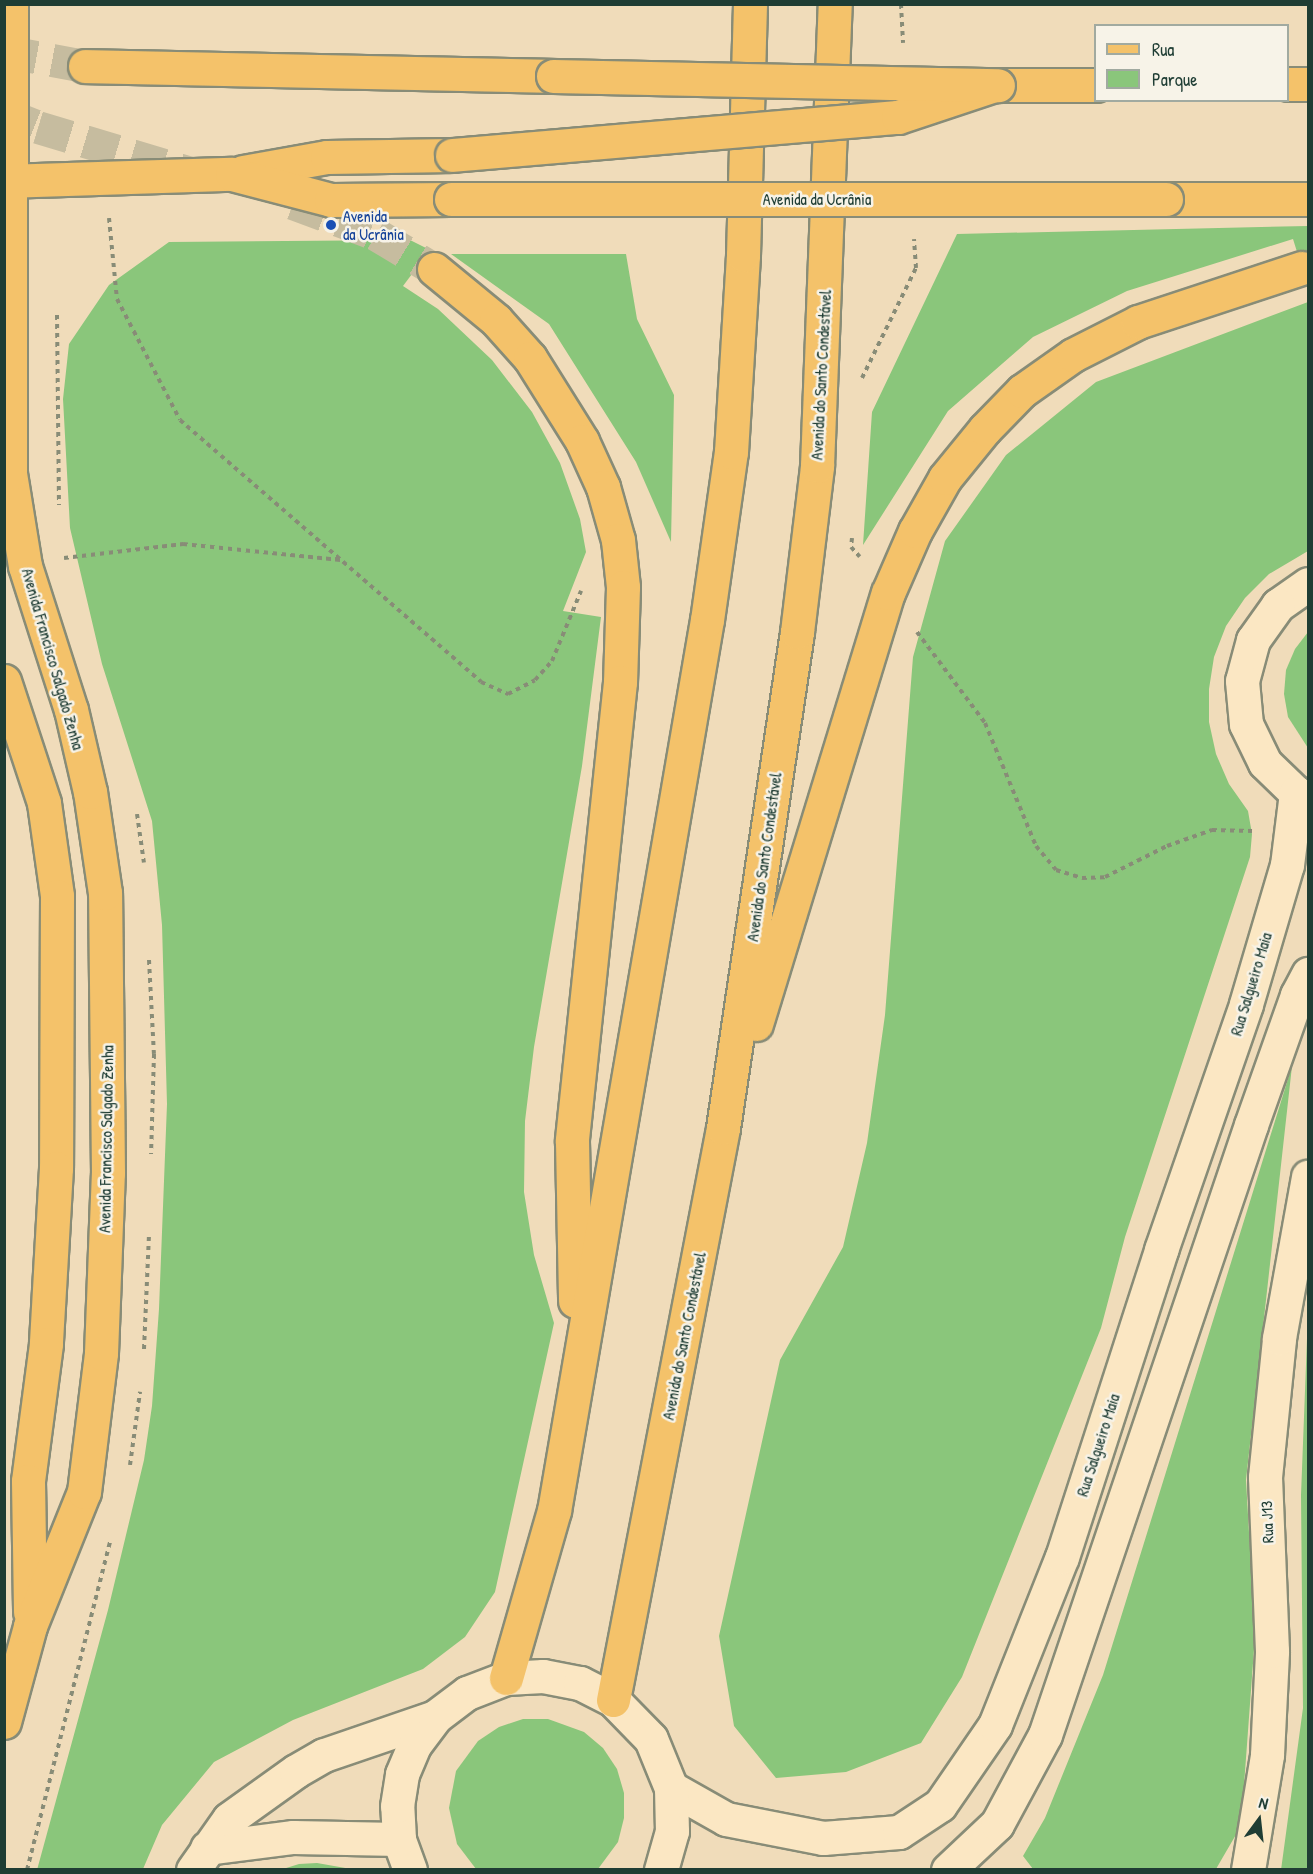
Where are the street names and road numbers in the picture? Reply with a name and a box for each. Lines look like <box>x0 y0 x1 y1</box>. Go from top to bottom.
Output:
street label: Avenida da Ucrânia <box>763 189 871 209</box>
street label: Avenida do Santo Condestável <box>807 289 835 461</box>
street label: Avenida Francisco Salgado Zenha <box>18 566 88 752</box>
street label: Avenida do Santo Condestável <box>743 771 785 943</box>
street label: Rua Salgueiro Maia <box>1226 930 1276 1038</box>
street label: Avenida Francisco Salgado Zenha <box>95 1045 117 1233</box>
street label: Avenida do Santo Condestável <box>658 1251 710 1421</box>
street label: Rua Salgueiro Maia <box>1072 1391 1124 1499</box>
street label: Rua J13 <box>1257 1500 1277 1544</box>

